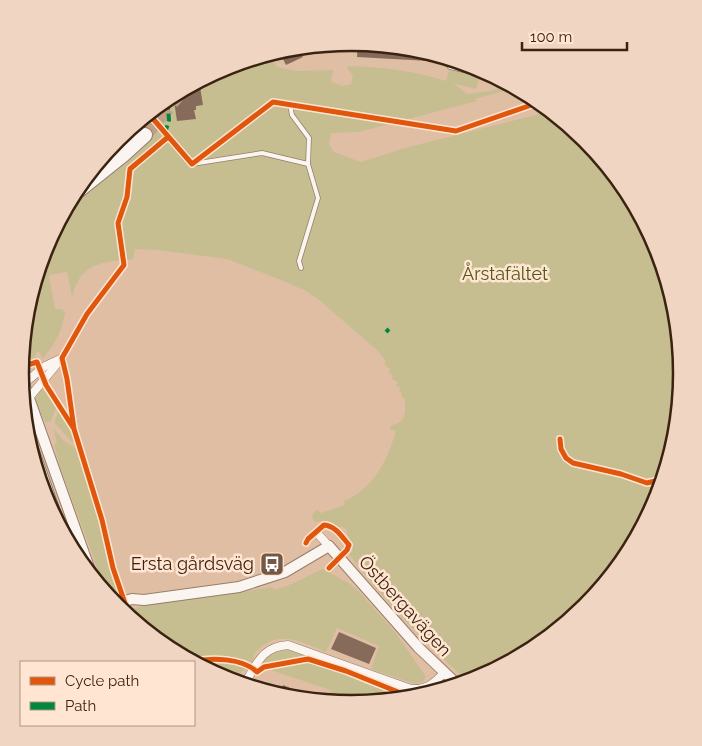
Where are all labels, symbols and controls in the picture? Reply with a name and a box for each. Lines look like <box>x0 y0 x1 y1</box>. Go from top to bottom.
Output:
scale bar <box>522 20 627 52</box>
text: 100 m <box>530 28 572 46</box>
park label: Årstafältet <box>462 262 548 284</box>
bus stop icon: Ersta gårdsväg <box>259 551 285 577</box>
street label: Östbergavägen <box>355 551 456 660</box>
place label: Ersta gårdsväg <box>131 553 254 574</box>
legend <box>20 661 195 726</box>
text: Cycle path <box>65 672 139 690</box>
text: Path <box>65 697 96 715</box>

